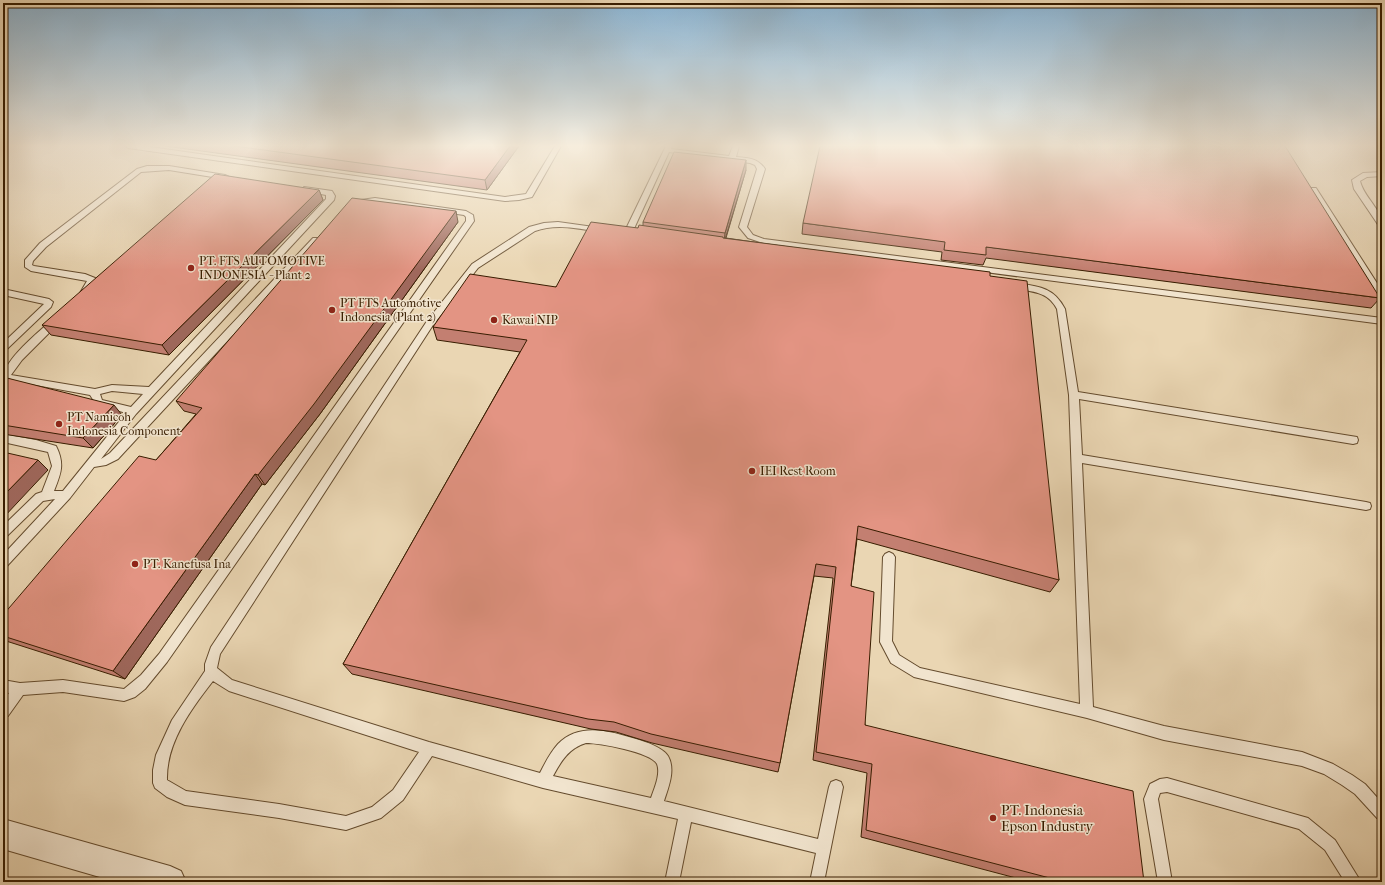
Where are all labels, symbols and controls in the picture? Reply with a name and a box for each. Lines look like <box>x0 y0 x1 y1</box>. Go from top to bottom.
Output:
place label: PT. FTS AUTOMOTIVE INDONESIA - Plant 2 <box>199 254 325 282</box>
marker: PT. FTS AUTOMOTIVE INDONESIA - Plant 2 <box>186 263 196 273</box>
place label: PT FTS Automotive Indonesia (Plant 2) <box>340 296 442 324</box>
marker: PT FTS Automotive Indonesia (Plant 2) <box>327 305 337 315</box>
place label: Kawai NIP <box>502 313 558 327</box>
marker: Kawai NIP <box>489 315 499 325</box>
place label: PT Namicoh Indonesia Component <box>67 410 181 438</box>
marker: PT Namicoh Indonesia Component <box>54 419 64 429</box>
place label: IEI Rest Room <box>760 464 836 478</box>
marker: IEI Rest Room <box>747 466 757 476</box>
place label: PT. Kanefusa Ina <box>143 557 231 571</box>
marker: PT. Kanefusa Ina <box>130 559 140 569</box>
place label: PT. Indonesia Epson Industry <box>1001 802 1094 835</box>
marker: PT. Indonesia Epson Industry <box>988 813 998 823</box>

